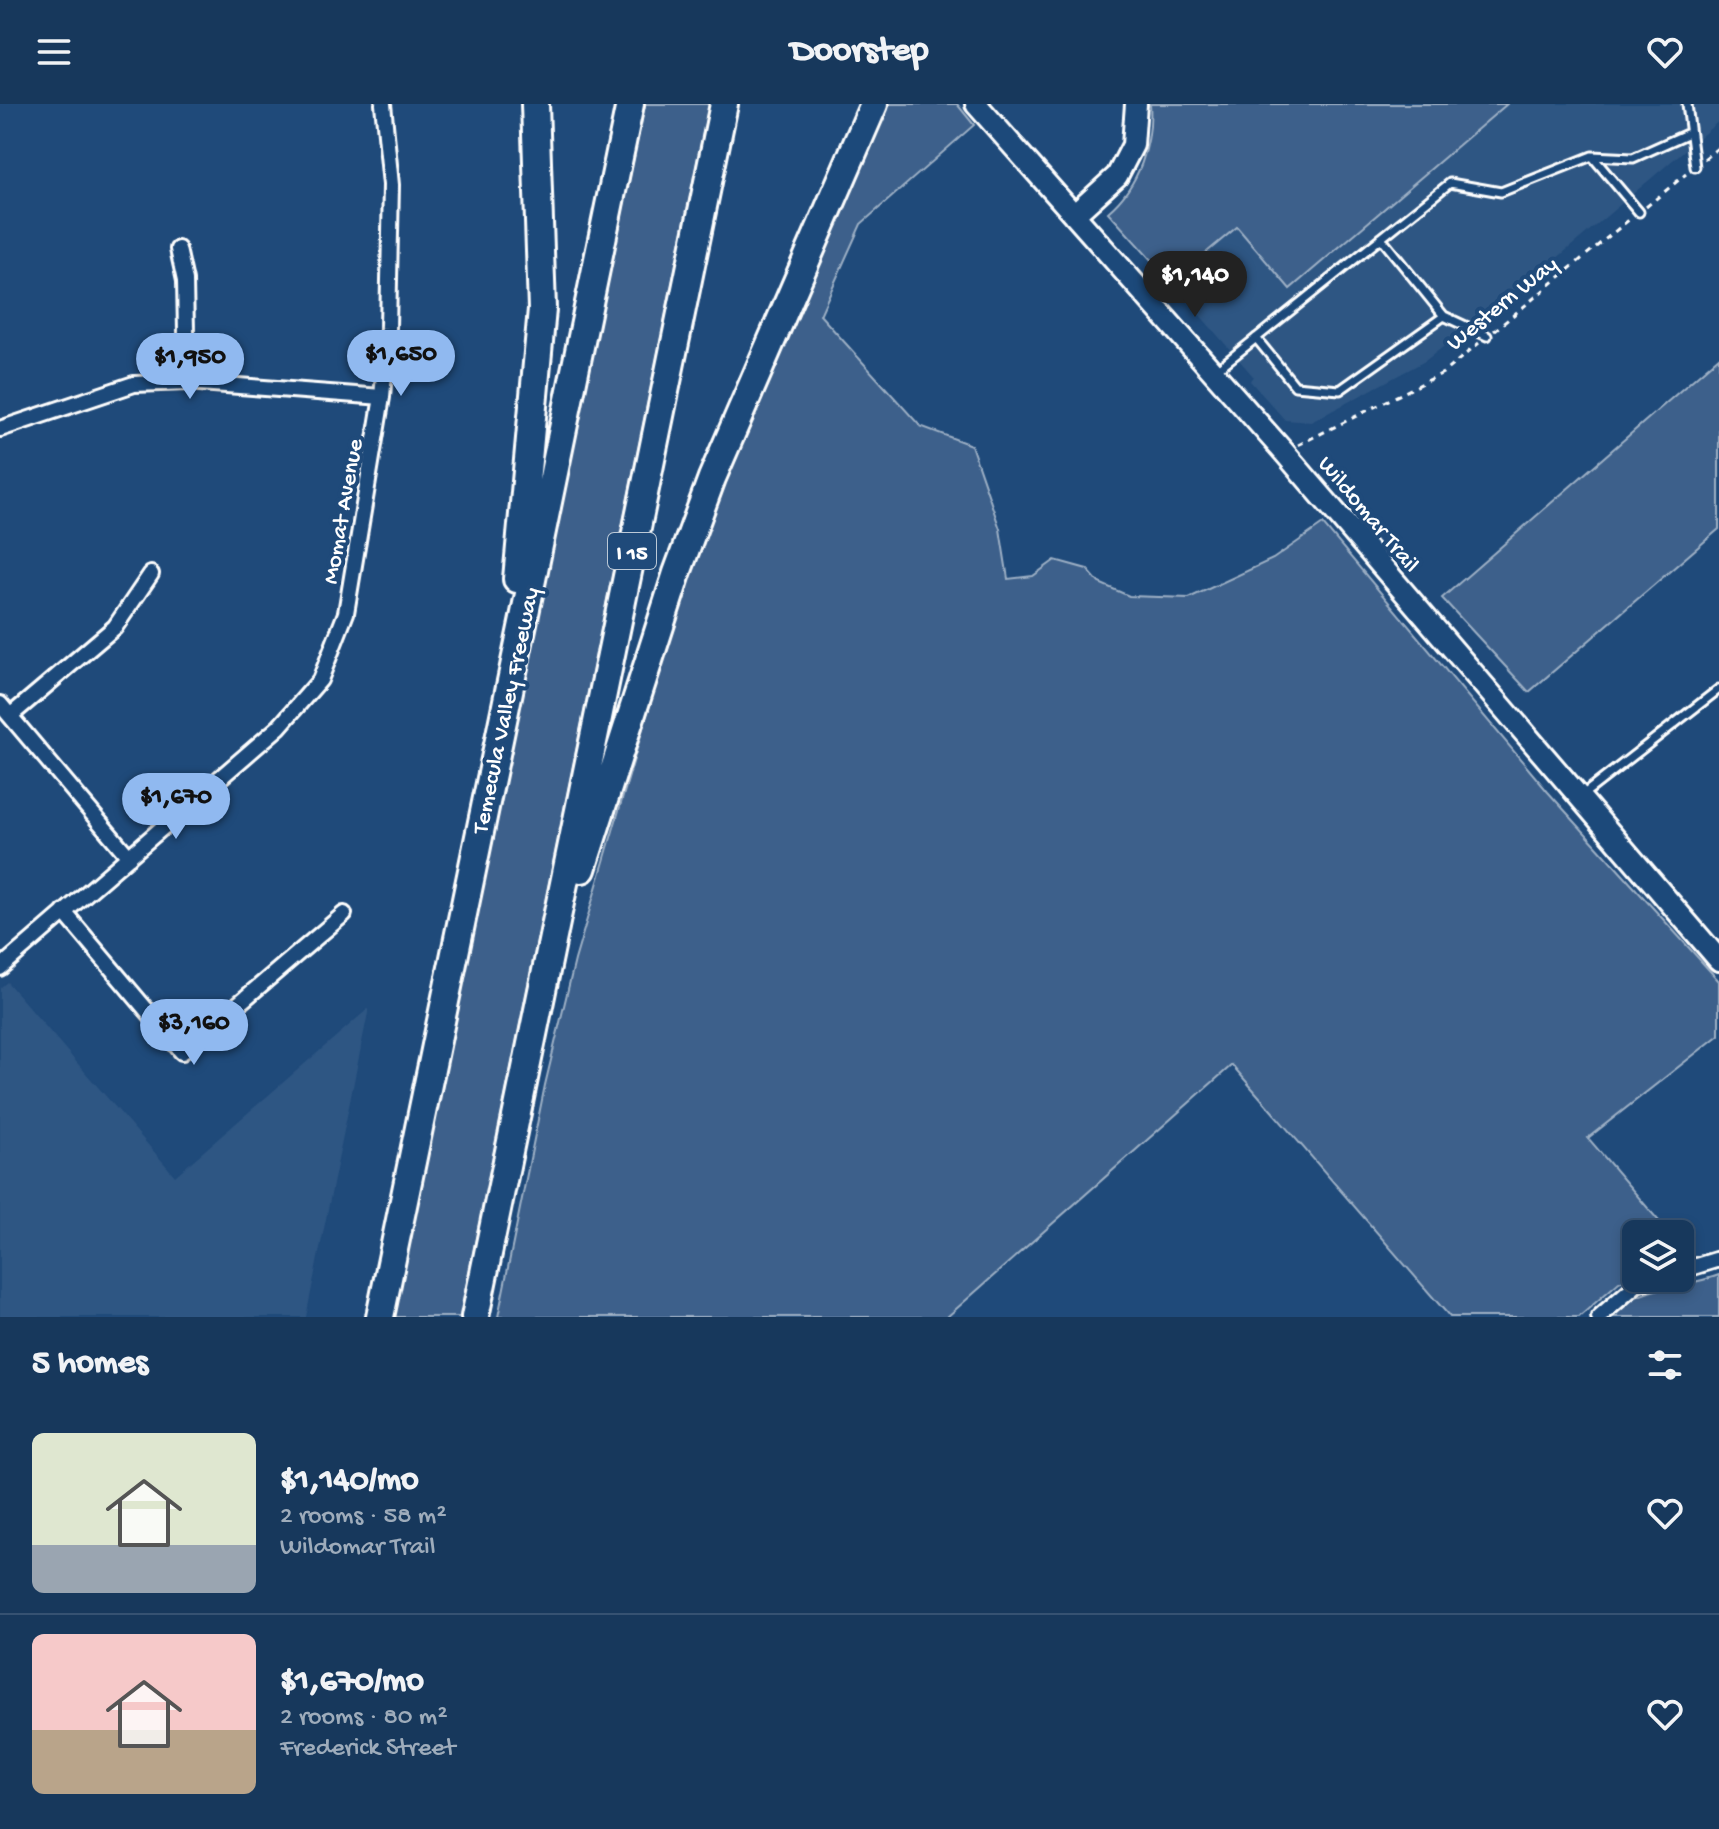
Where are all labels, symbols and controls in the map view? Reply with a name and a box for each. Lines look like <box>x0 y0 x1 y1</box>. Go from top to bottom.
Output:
icon: menu <box>32 30 76 74</box>
icon: heart <box>1643 30 1687 74</box>
text: Doorstep <box>791 31 928 74</box>
pin: $1,140 <box>1130 251 1260 319</box>
street label: Western Way <box>1442 251 1565 358</box>
text: $1,140 <box>1161 261 1229 292</box>
pin: $1,650 <box>336 330 466 398</box>
pin: $1,950 <box>125 333 255 401</box>
text: $1,650 <box>365 340 437 371</box>
text: $1,950 <box>154 343 226 374</box>
street label: Momat Avenue <box>317 436 372 587</box>
street label: Wildomar Trail <box>1310 451 1425 580</box>
road number: I 15 <box>608 533 656 569</box>
street label: Temecula Valley Freeway <box>467 585 548 839</box>
pin: $1,670 <box>111 773 241 841</box>
text: $1,670 <box>140 783 212 814</box>
pin: $3,160 <box>129 999 259 1067</box>
text: $3,160 <box>158 1009 230 1040</box>
map controls <box>1622 1220 1694 1292</box>
button: layers <box>1622 1220 1694 1292</box>
icon: filters <box>1643 1343 1687 1387</box>
text: 5 homes <box>32 1345 148 1385</box>
text: $1,140/mo <box>280 1462 419 1502</box>
icon: home <box>96 1465 192 1561</box>
icon: heart <box>1643 1491 1687 1535</box>
text: 2 rooms · 58 m² <box>280 1502 446 1533</box>
text: Wildomar Trail <box>280 1533 435 1564</box>
text: $1,670/mo <box>280 1663 424 1703</box>
icon: home <box>96 1666 192 1762</box>
icon: heart <box>1643 1692 1687 1736</box>
text: 2 rooms · 80 m² <box>280 1703 448 1734</box>
text: Frederick Street <box>280 1734 455 1765</box>

